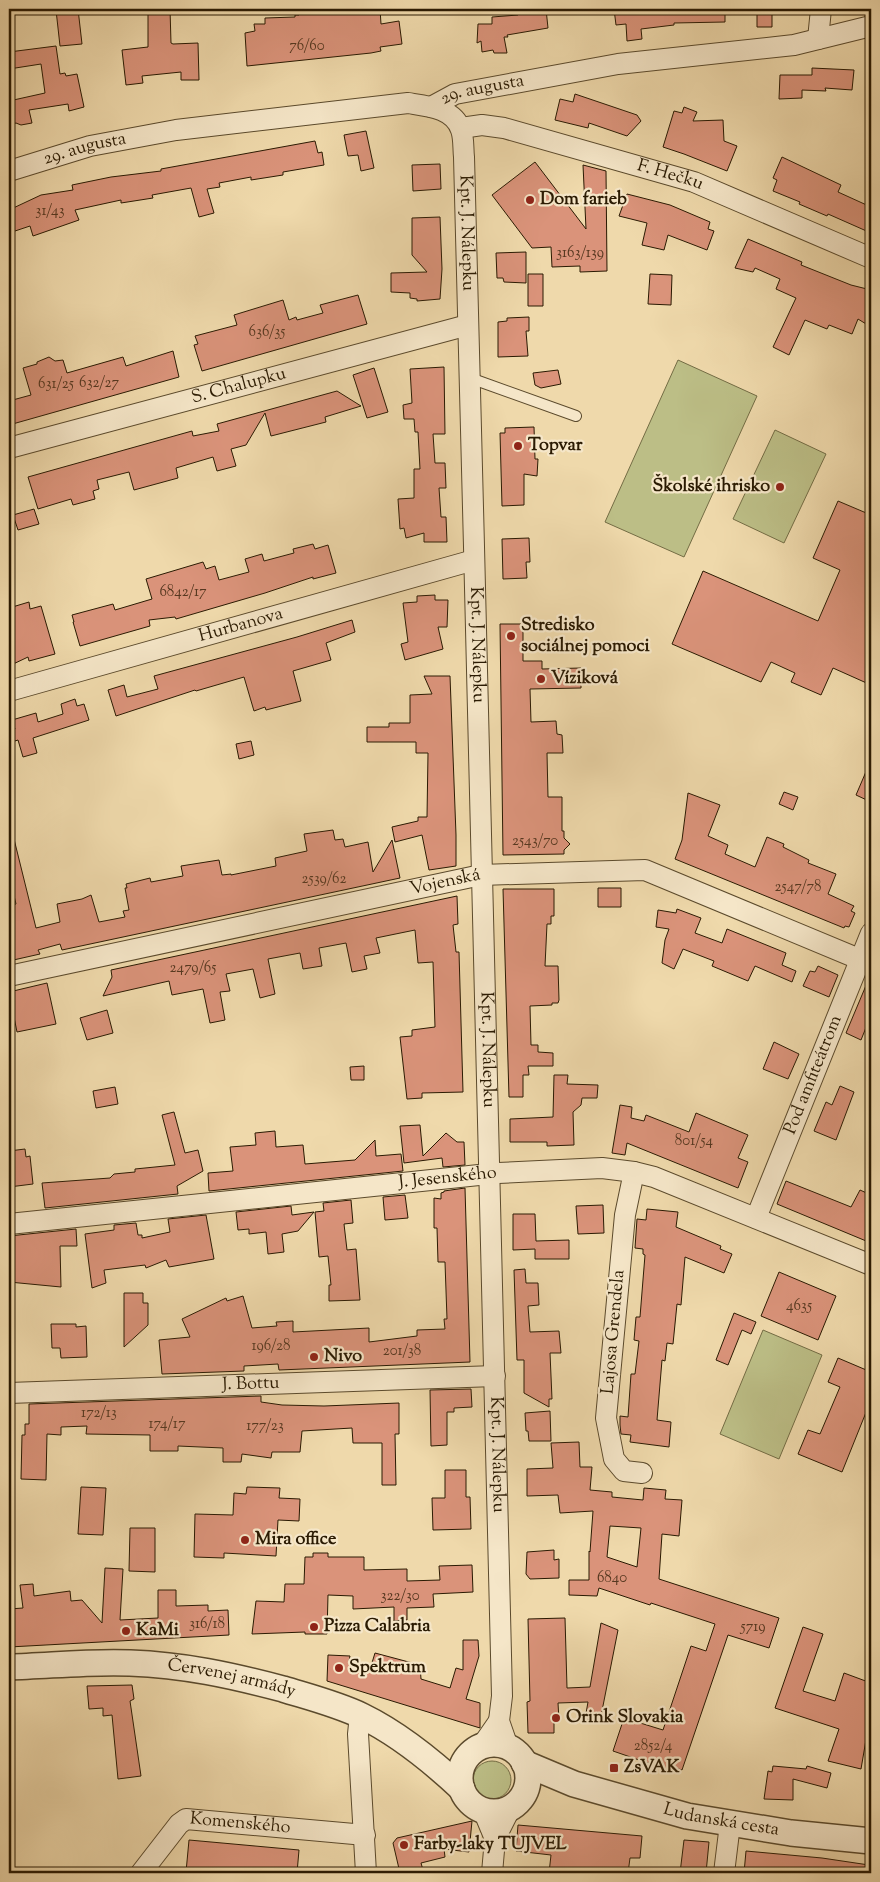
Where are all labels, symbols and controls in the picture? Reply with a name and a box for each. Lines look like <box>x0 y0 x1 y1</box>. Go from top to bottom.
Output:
house number: 76/60 <box>289 36 325 57</box>
street label: 29. augusta <box>436 69 526 112</box>
street label: 29. augusta <box>40 127 128 173</box>
street label: F. Hečku <box>634 153 708 198</box>
street label: Kpt. J. Nálepku <box>451 174 480 291</box>
place label: Dom farieb <box>540 187 627 213</box>
marker: Dom farieb <box>524 194 536 206</box>
house number: 31/43 <box>35 201 65 222</box>
house number: 3163/139 <box>556 243 604 264</box>
house number: 636/35 <box>249 322 285 343</box>
street label: S. Chalupku <box>189 361 289 412</box>
house number: 632/27 <box>79 373 120 394</box>
house number: 631/25 <box>38 374 74 395</box>
place label: Topvar <box>528 433 583 459</box>
marker: Topvar <box>512 440 524 452</box>
place label: Školské ihrisko <box>652 473 770 500</box>
marker: Školské ihrisko <box>774 481 786 493</box>
house number: 6842/17 <box>159 582 207 603</box>
street label: Kpt. J. Nálepku <box>462 586 491 703</box>
street label: Hurbanova <box>196 601 286 650</box>
place label: Stredisko sociálnej pomoci <box>521 613 651 660</box>
marker: Stredisko sociálnej pomoci <box>505 630 517 642</box>
place label: Víziková <box>551 666 619 692</box>
marker: Víziková <box>535 673 547 685</box>
house number: 2543/70 <box>512 831 558 852</box>
street label: Vojenská <box>407 862 483 903</box>
house number: 2539/62 <box>302 869 346 890</box>
house number: 2547/78 <box>775 877 821 898</box>
house number: 2479/65 <box>170 958 216 979</box>
street label: Kpt. J. Nálepku <box>472 991 501 1108</box>
street label: Pod amfiteátrom <box>778 1012 849 1139</box>
house number: 801/54 <box>675 1131 714 1152</box>
street label: J. Jesenského <box>396 1160 498 1196</box>
street label: Lajosa Grendela <box>596 1269 632 1395</box>
house number: 4635 <box>786 1296 812 1317</box>
house number: 196/28 <box>252 1336 291 1357</box>
house number: 201/38 <box>383 1341 421 1362</box>
place label: Nivo <box>324 1344 362 1370</box>
marker: Nivo <box>308 1351 320 1363</box>
street label: J. Bottu <box>221 1371 280 1399</box>
street label: Kpt. J. Nálepku <box>482 1396 511 1513</box>
house number: 172/13 <box>81 1403 117 1424</box>
house number: 174/17 <box>149 1414 186 1435</box>
house number: 177/23 <box>246 1416 284 1437</box>
place label: Mira office <box>255 1527 337 1553</box>
marker: Mira office <box>239 1534 251 1546</box>
house number: 6840 <box>597 1568 627 1589</box>
house number: 322/30 <box>380 1586 420 1607</box>
house number: 316/18 <box>189 1614 225 1635</box>
place label: Pizza Calabria <box>324 1614 431 1640</box>
house number: 5719 <box>740 1617 765 1638</box>
place label: KaMi <box>136 1618 180 1644</box>
marker: Pizza Calabria <box>308 1621 320 1633</box>
marker: KaMi <box>120 1625 132 1637</box>
street label: Červenej armády <box>166 1652 299 1705</box>
place label: Spektrum <box>349 1655 426 1681</box>
marker: Spektrum <box>333 1662 345 1674</box>
place label: Orink Slovakia <box>566 1705 684 1731</box>
marker: Orink Slovakia <box>550 1712 562 1724</box>
house number: 2852/4 <box>634 1736 673 1757</box>
place label: ZsVAK <box>624 1755 680 1781</box>
marker: ZsVAK <box>608 1762 620 1774</box>
street label: Ludanská cesta <box>660 1797 781 1844</box>
street label: Komenského <box>189 1806 292 1841</box>
place label: Farby-laky TUJVEL <box>414 1832 567 1858</box>
marker: Farby-laky TUJVEL <box>398 1839 410 1851</box>

